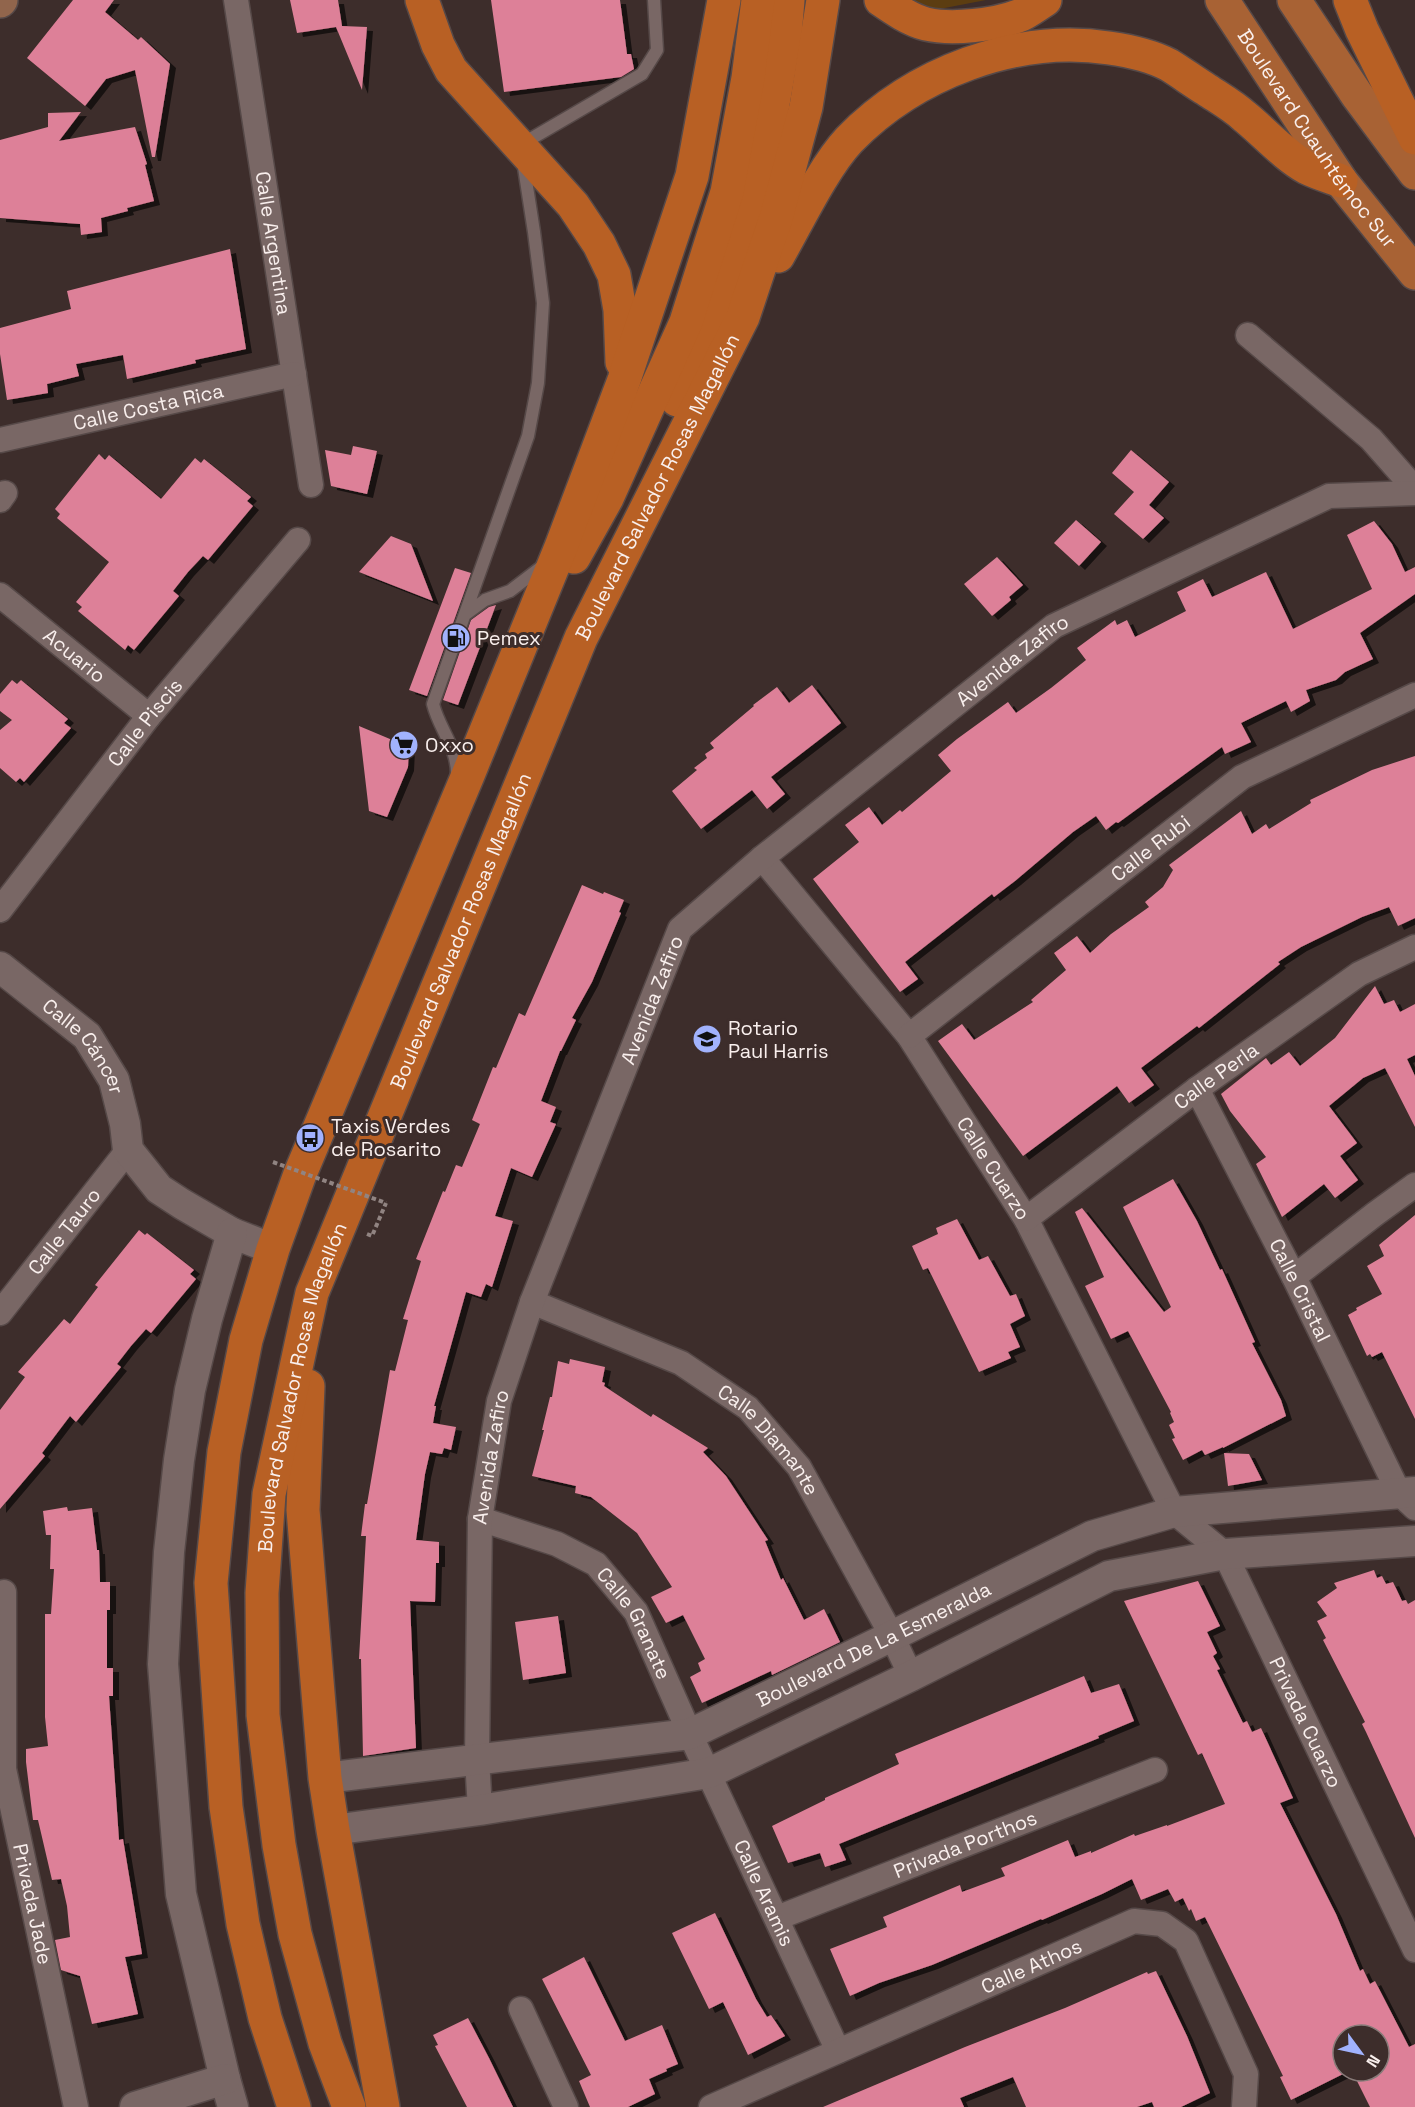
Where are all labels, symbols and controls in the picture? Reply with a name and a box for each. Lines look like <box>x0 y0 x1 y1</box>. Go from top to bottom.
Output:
street label: Boulevard Cuauhtémoc Sur <box>1232 24 1403 253</box>
street label: Calle Argentina <box>250 169 298 317</box>
street label: Boulevard Salvador Rosas Magallón <box>569 329 745 644</box>
street label: Calle Costa Rica <box>71 377 226 436</box>
street label: Avenida Zafiro <box>950 608 1073 712</box>
street label: Acuario <box>38 622 111 689</box>
fuel station icon: Pemex <box>440 622 472 654</box>
place label: Pemex <box>477 625 541 651</box>
street label: Calle Piscis <box>102 673 188 772</box>
supermarket icon: Oxxo <box>388 729 420 761</box>
place label: Oxxo <box>425 732 474 758</box>
street label: Boulevard Salvador Rosas Magallón <box>384 769 537 1093</box>
street label: Calle Rubi <box>1106 809 1196 887</box>
street label: Avenida Zafiro <box>615 932 689 1068</box>
street label: Calle Cáncer <box>37 993 130 1097</box>
place label: Rotario Paul Harris <box>728 1015 828 1064</box>
school or university icon: Rotario Paul Harris <box>691 1023 723 1055</box>
street label: Calle Perla <box>1168 1036 1264 1115</box>
street label: Calle Cuarzo <box>951 1112 1036 1225</box>
place label: Taxis Verdes de Rosarito <box>331 1113 451 1162</box>
bus stop icon: Taxis Verdes de Rosarito <box>294 1122 326 1154</box>
street label: Calle Tauro <box>22 1182 106 1280</box>
street label: Boulevard Salvador Rosas Magallón <box>252 1218 353 1554</box>
street label: Calle Cristal <box>1263 1234 1337 1346</box>
street label: Calle Diamante <box>713 1378 825 1500</box>
street label: Avenida Zafiro <box>466 1386 515 1526</box>
street label: Calle Granate <box>591 1562 677 1683</box>
street label: Boulevard De La Esmeralda <box>752 1576 995 1713</box>
street label: Privada Cuarzo <box>1263 1652 1348 1792</box>
street label: Privada Porthos <box>890 1805 1040 1884</box>
street label: Calle Aramis <box>728 1835 800 1950</box>
street label: Privada Jade <box>7 1841 58 1967</box>
street label: Calle Athos <box>977 1933 1086 2000</box>
north arrow <box>1331 2023 1391 2083</box>
text: N <box>1361 2051 1385 2071</box>

